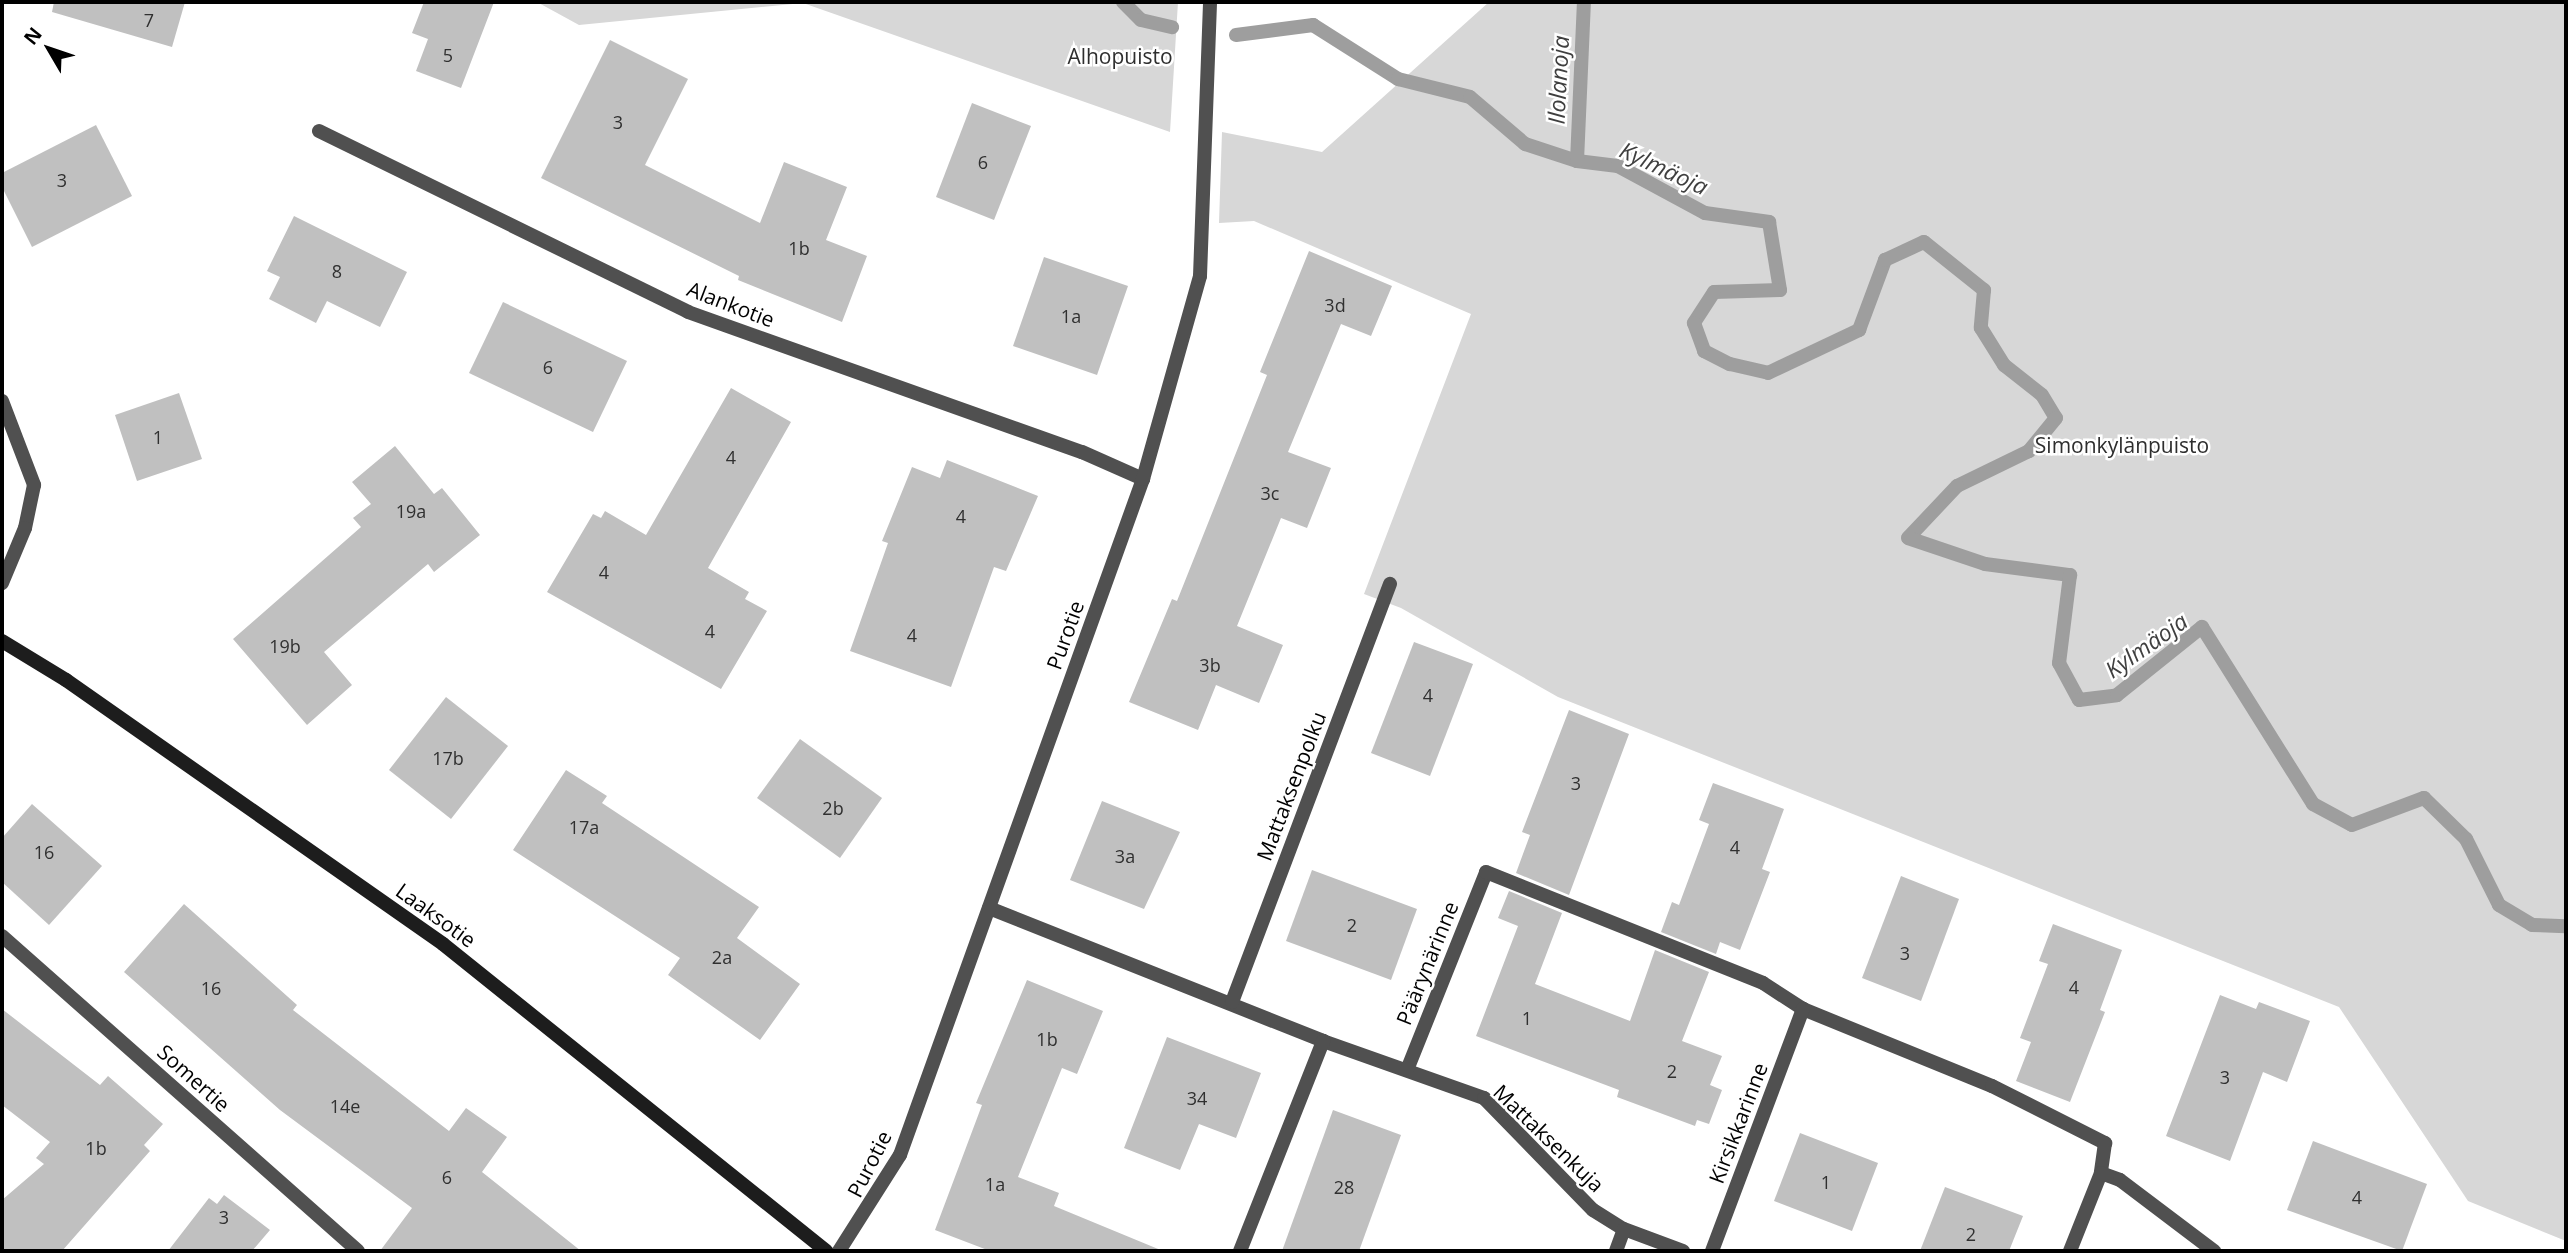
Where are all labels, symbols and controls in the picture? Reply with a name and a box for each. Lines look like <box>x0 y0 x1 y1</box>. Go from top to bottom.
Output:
house number: 7 <box>144 9 154 31</box>
north arrow <box>14 14 84 84</box>
text: N <box>18 22 48 50</box>
water label: Ilolanoja <box>1542 35 1574 125</box>
park label: Alhopuisto <box>1067 43 1173 69</box>
house number: 5 <box>443 44 453 66</box>
house number: 3 <box>613 111 623 133</box>
water label: Kylmäoja <box>1616 136 1712 200</box>
house number: 6 <box>978 151 988 173</box>
house number: 3 <box>57 169 67 191</box>
house number: 1b <box>788 237 810 259</box>
house number: 8 <box>332 260 342 282</box>
street label: Alankotie <box>684 276 778 332</box>
house number: 3d <box>1324 294 1346 316</box>
house number: 1a <box>1061 305 1081 327</box>
house number: 6 <box>543 356 553 378</box>
house number: 1 <box>153 426 163 448</box>
park label: Simonkylänpuisto <box>2035 432 2209 458</box>
house number: 4 <box>726 446 736 468</box>
house number: 3c <box>1261 482 1279 504</box>
house number: 19a <box>396 500 426 522</box>
house number: 4 <box>956 505 966 527</box>
house number: 4 <box>599 561 609 583</box>
street label: Purotie <box>1041 597 1089 673</box>
water label: Kylmäoja <box>2100 607 2192 683</box>
house number: 4 <box>705 620 715 642</box>
house number: 4 <box>907 624 917 646</box>
house number: 19b <box>269 635 301 657</box>
house number: 3b <box>1199 654 1221 676</box>
house number: 4 <box>1423 684 1433 706</box>
street label: Mattaksenpolku <box>1251 708 1331 864</box>
house number: 17b <box>432 747 464 769</box>
house number: 3 <box>1571 772 1581 794</box>
house number: 2b <box>822 797 844 819</box>
house number: 17a <box>569 816 599 838</box>
house number: 4 <box>1730 836 1740 858</box>
house number: 16 <box>34 841 54 863</box>
house number: 3a <box>1115 845 1135 867</box>
street label: Laaksotie <box>391 878 481 952</box>
street label: Päärynärinne <box>1391 898 1463 1028</box>
house number: 2 <box>1347 914 1357 936</box>
house number: 3 <box>1900 942 1910 964</box>
house number: 2a <box>712 946 732 968</box>
house number: 4 <box>2069 976 2079 998</box>
house number: 16 <box>201 977 221 999</box>
house number: 1 <box>1522 1007 1532 1029</box>
house number: 1b <box>1036 1028 1058 1050</box>
street label: Somertie <box>153 1039 235 1117</box>
street label: Kirsikkarinne <box>1703 1059 1773 1187</box>
house number: 2 <box>1667 1060 1677 1082</box>
house number: 3 <box>2220 1066 2230 1088</box>
street label: Mattaksenkuja <box>1489 1079 1609 1197</box>
house number: 34 <box>1187 1087 1207 1109</box>
house number: 14e <box>330 1095 360 1117</box>
street label: Purotie <box>842 1127 896 1201</box>
house number: 1b <box>85 1137 107 1159</box>
house number: 6 <box>442 1166 452 1188</box>
house number: 1 <box>1821 1171 1831 1193</box>
house number: 1a <box>985 1173 1005 1195</box>
house number: 28 <box>1334 1176 1354 1198</box>
house number: 4 <box>2352 1186 2362 1208</box>
house number: 3 <box>219 1206 229 1228</box>
house number: 2 <box>1966 1223 1976 1245</box>

